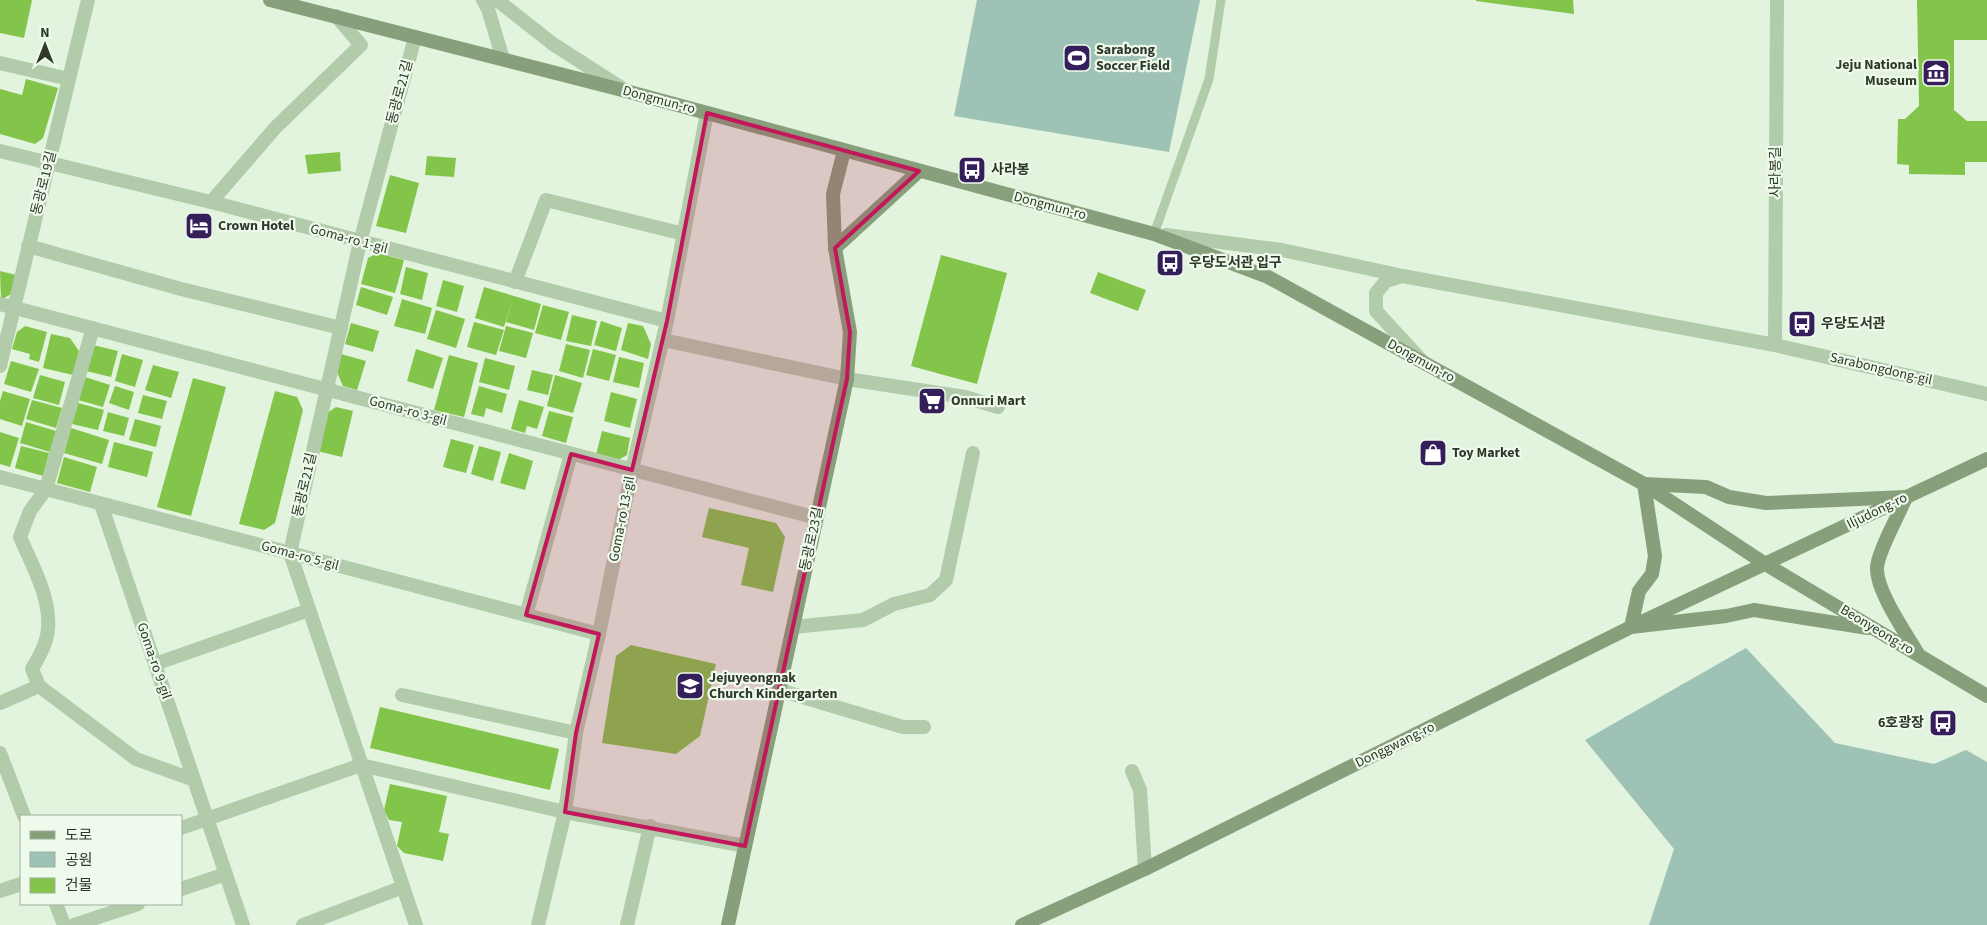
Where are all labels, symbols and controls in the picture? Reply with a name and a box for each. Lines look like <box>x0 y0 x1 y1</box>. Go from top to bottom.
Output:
north arrow <box>20 20 70 70</box>
text: N <box>40 23 50 43</box>
place label: Sarabong Soccer Field <box>1096 40 1170 76</box>
sports icon: Sarabong Soccer Field <box>1062 43 1092 73</box>
place label: Jeju National Museum <box>1835 55 1917 91</box>
street label: 동광로21길 <box>382 58 418 126</box>
museum icon: Jeju National Museum <box>1921 58 1951 88</box>
street label: Dongmun-ro <box>620 81 698 119</box>
street label: 사라봉길 <box>1766 146 1786 198</box>
street label: 동광로19길 <box>26 149 62 217</box>
bus stop icon: 사라봉 <box>957 155 987 185</box>
place label: 사라봉 <box>991 160 1030 180</box>
street label: Dongmun-ro <box>1011 187 1089 225</box>
hotel icon: Crown Hotel <box>184 211 214 241</box>
place label: Crown Hotel <box>218 216 294 236</box>
street label: Goma-ro 1-gil <box>308 219 391 259</box>
bus stop icon: 우당도서관 입구 <box>1155 248 1185 278</box>
place label: 우당도서관 입구 <box>1189 253 1282 273</box>
bus stop icon: 우당도서관 <box>1787 309 1817 339</box>
place label: 우당도서관 <box>1821 314 1886 334</box>
street label: Dongmun-ro <box>1384 334 1458 388</box>
street label: Sarabongdong-gil <box>1828 348 1935 391</box>
supermarket icon: Onnuri Mart <box>917 386 947 416</box>
street label: Goma-ro 3-gil <box>367 391 450 431</box>
place label: Onnuri Mart <box>951 391 1026 411</box>
shop icon: Toy Market <box>1418 438 1448 468</box>
place label: Toy Market <box>1452 443 1520 463</box>
street label: 동광로21길 <box>288 451 322 519</box>
street label: Goma-ro 13-gil <box>604 474 640 563</box>
street label: Iljudong-ro <box>1843 488 1911 534</box>
street label: 동광로23길 <box>795 505 829 573</box>
street label: Goma-ro 5-gil <box>259 536 342 576</box>
street label: Beonyeong-ro <box>1836 600 1918 660</box>
street label: Goma-ro 9-gil <box>132 620 177 702</box>
place label: Jejuyeongnak Church Kindergarten <box>709 668 838 704</box>
school or university icon: Jejuyeongnak Church Kindergarten <box>675 671 705 701</box>
bus stop icon: 6호광장 <box>1928 708 1958 738</box>
place label: 6호광장 <box>1878 713 1924 733</box>
street label: Donggwang-ro <box>1352 717 1438 773</box>
legend <box>20 815 182 905</box>
text: 도로 <box>65 825 93 846</box>
text: 공원 <box>65 850 93 871</box>
text: 건물 <box>65 875 93 896</box>

